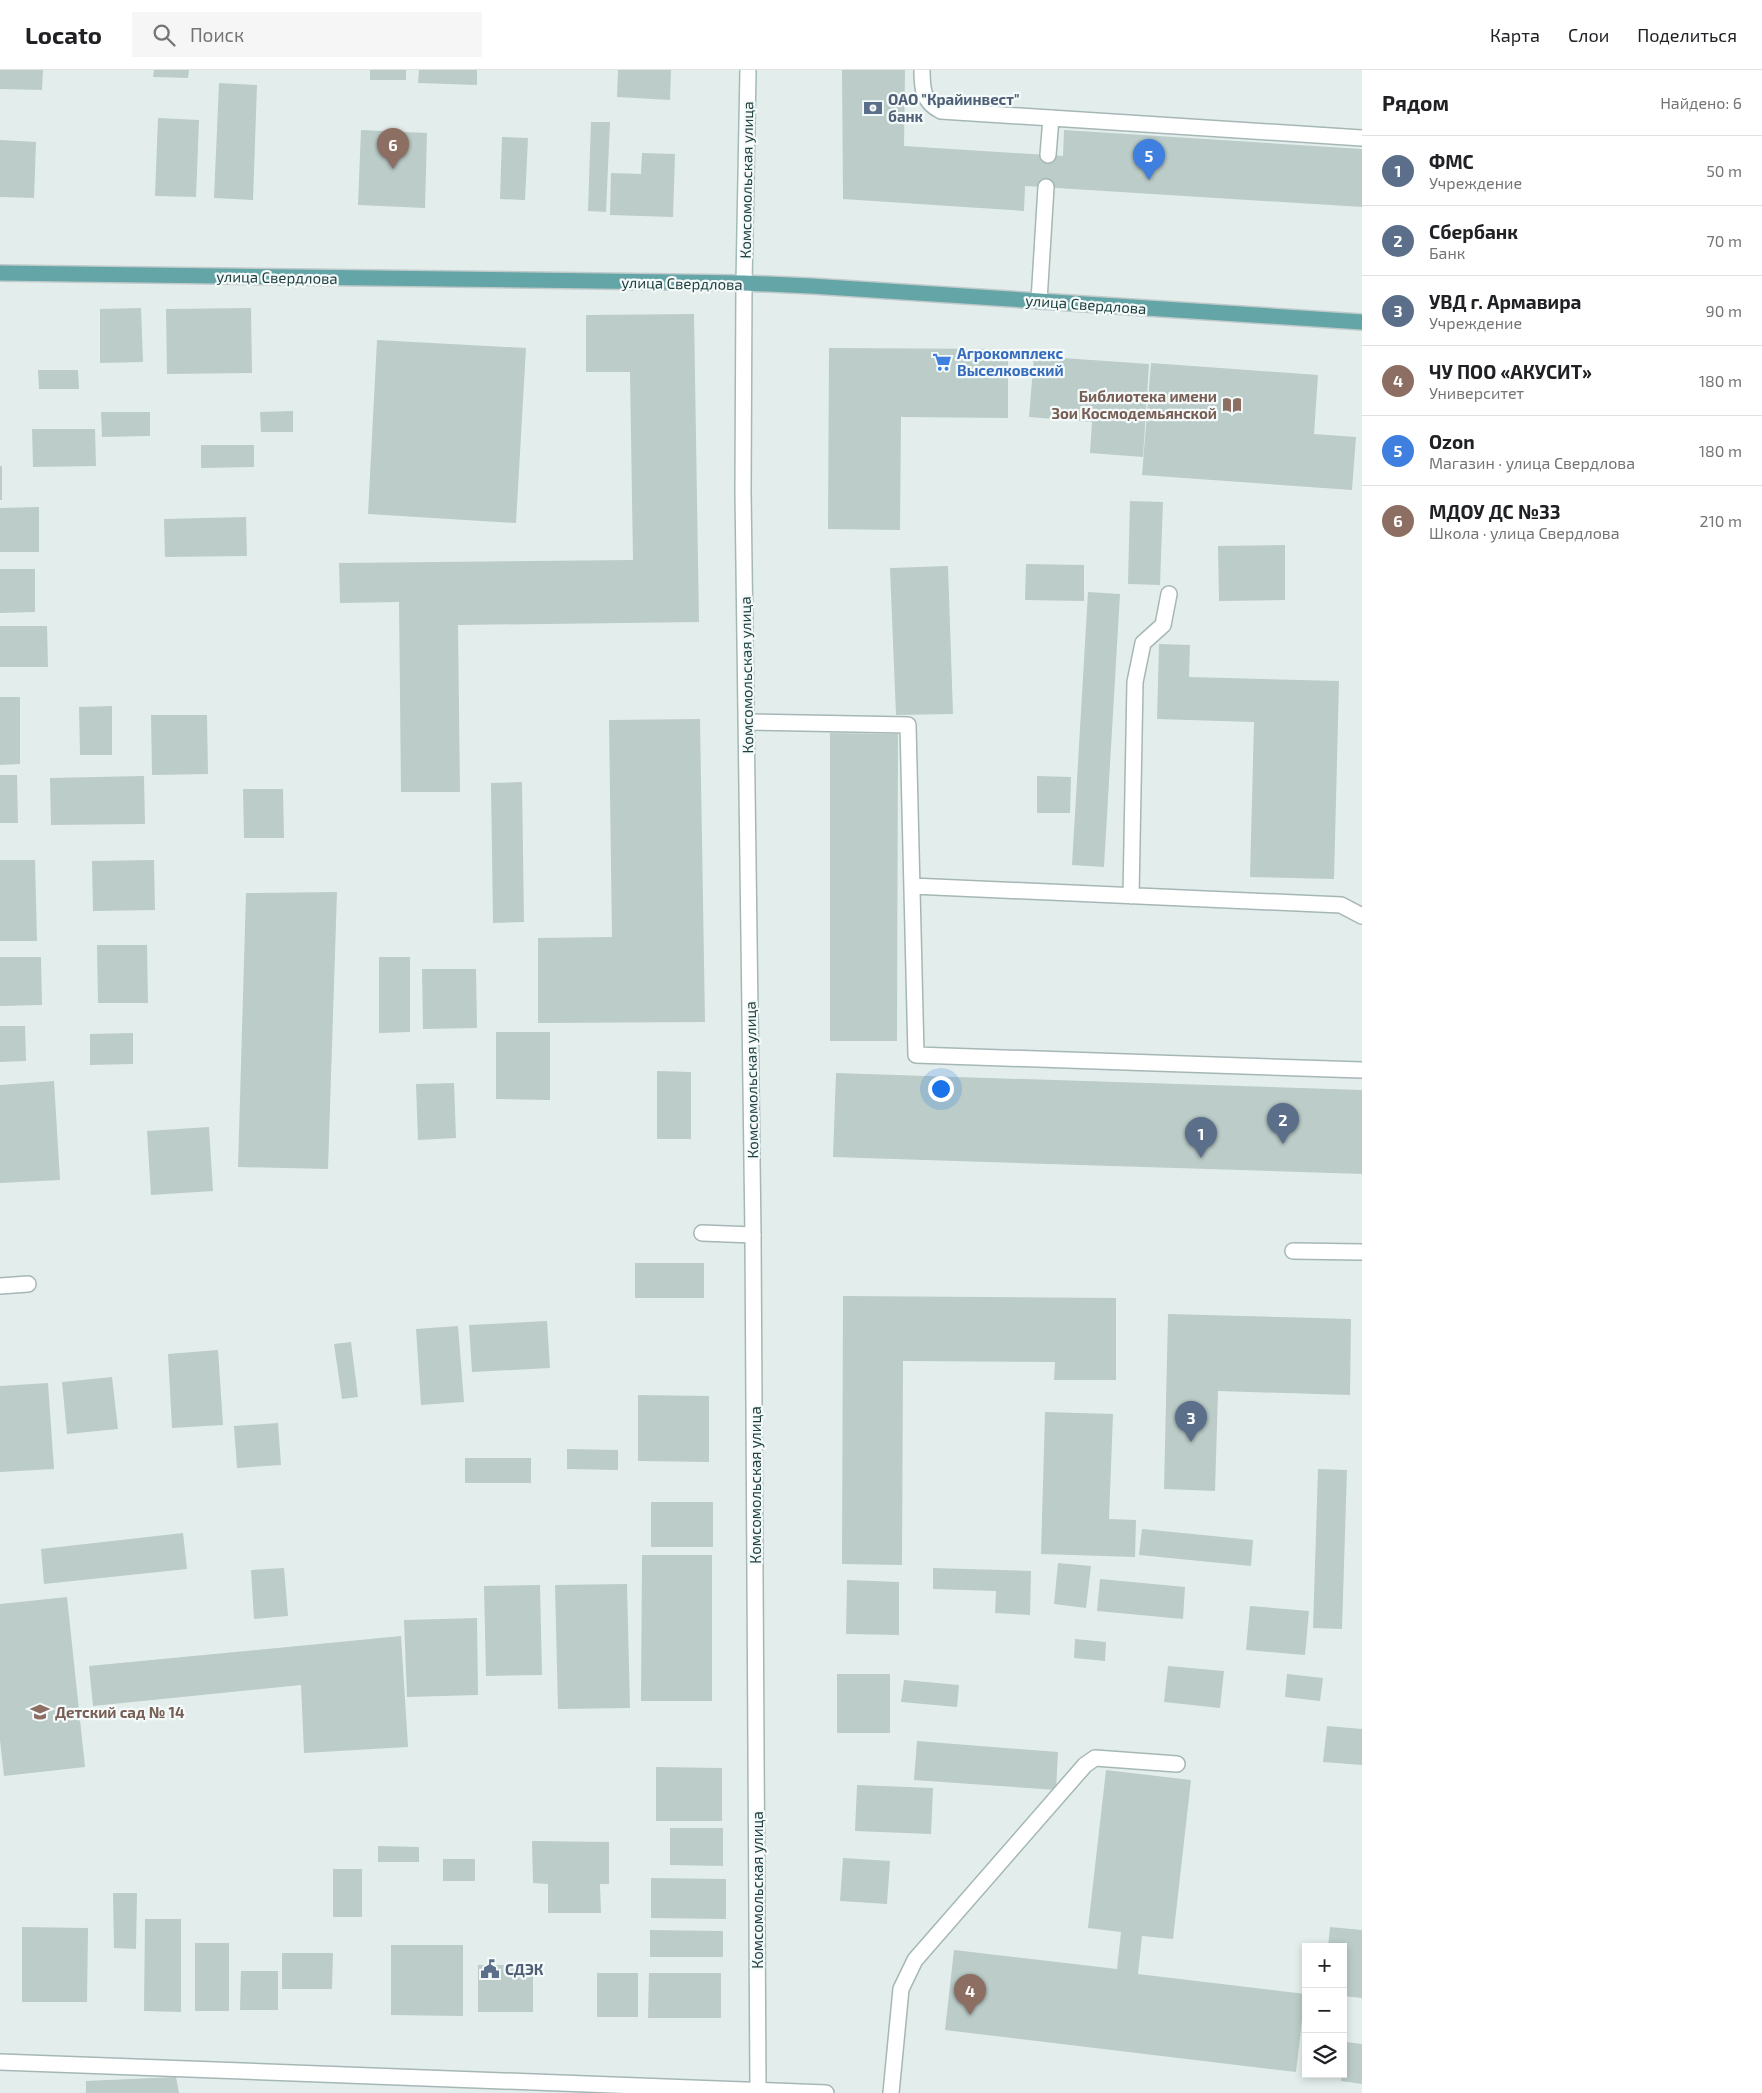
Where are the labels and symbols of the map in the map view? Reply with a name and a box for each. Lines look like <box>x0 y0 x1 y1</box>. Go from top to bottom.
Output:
place label: ОАО "Крайинвест" банк <box>888 90 1020 125</box>
bank icon: ОАО "Крайинвест" банк <box>862 97 884 119</box>
street label: Комсомольская улица <box>736 101 757 259</box>
pin: 6 <box>377 128 409 169</box>
pin: 5 <box>1133 139 1165 180</box>
street label: улица Свердлова <box>216 267 338 288</box>
street label: улица Свердлова <box>621 273 743 294</box>
street label: улица Свердлова <box>1025 291 1147 318</box>
place label: Агрокомплекс Выселковский <box>957 344 1064 379</box>
supermarket icon: Агрокомплекс Выселковский <box>931 351 953 373</box>
place label: Библиотека имени Зои Космодемьянской <box>1051 387 1217 422</box>
library icon: Библиотека имени Зои Космодемьянской <box>1221 394 1243 416</box>
street label: Комсомольская улица <box>736 596 757 754</box>
street label: Комсомольская улица <box>741 1001 762 1159</box>
your location <box>928 1076 954 1102</box>
pin: 2 <box>1267 1103 1299 1144</box>
pin: 1 <box>1185 1117 1217 1158</box>
pin: 3 <box>1175 1401 1207 1442</box>
street label: Комсомольская улица <box>746 1406 765 1564</box>
school or university icon: Детский сад № 14 <box>29 1701 51 1723</box>
place label: Детский сад № 14 <box>55 1703 185 1721</box>
street label: Комсомольская улица <box>748 1811 767 1969</box>
public building icon: СДЭК <box>479 1958 501 1980</box>
place label: СДЭК <box>505 1960 544 1978</box>
pin: 4 <box>954 1974 986 2015</box>

